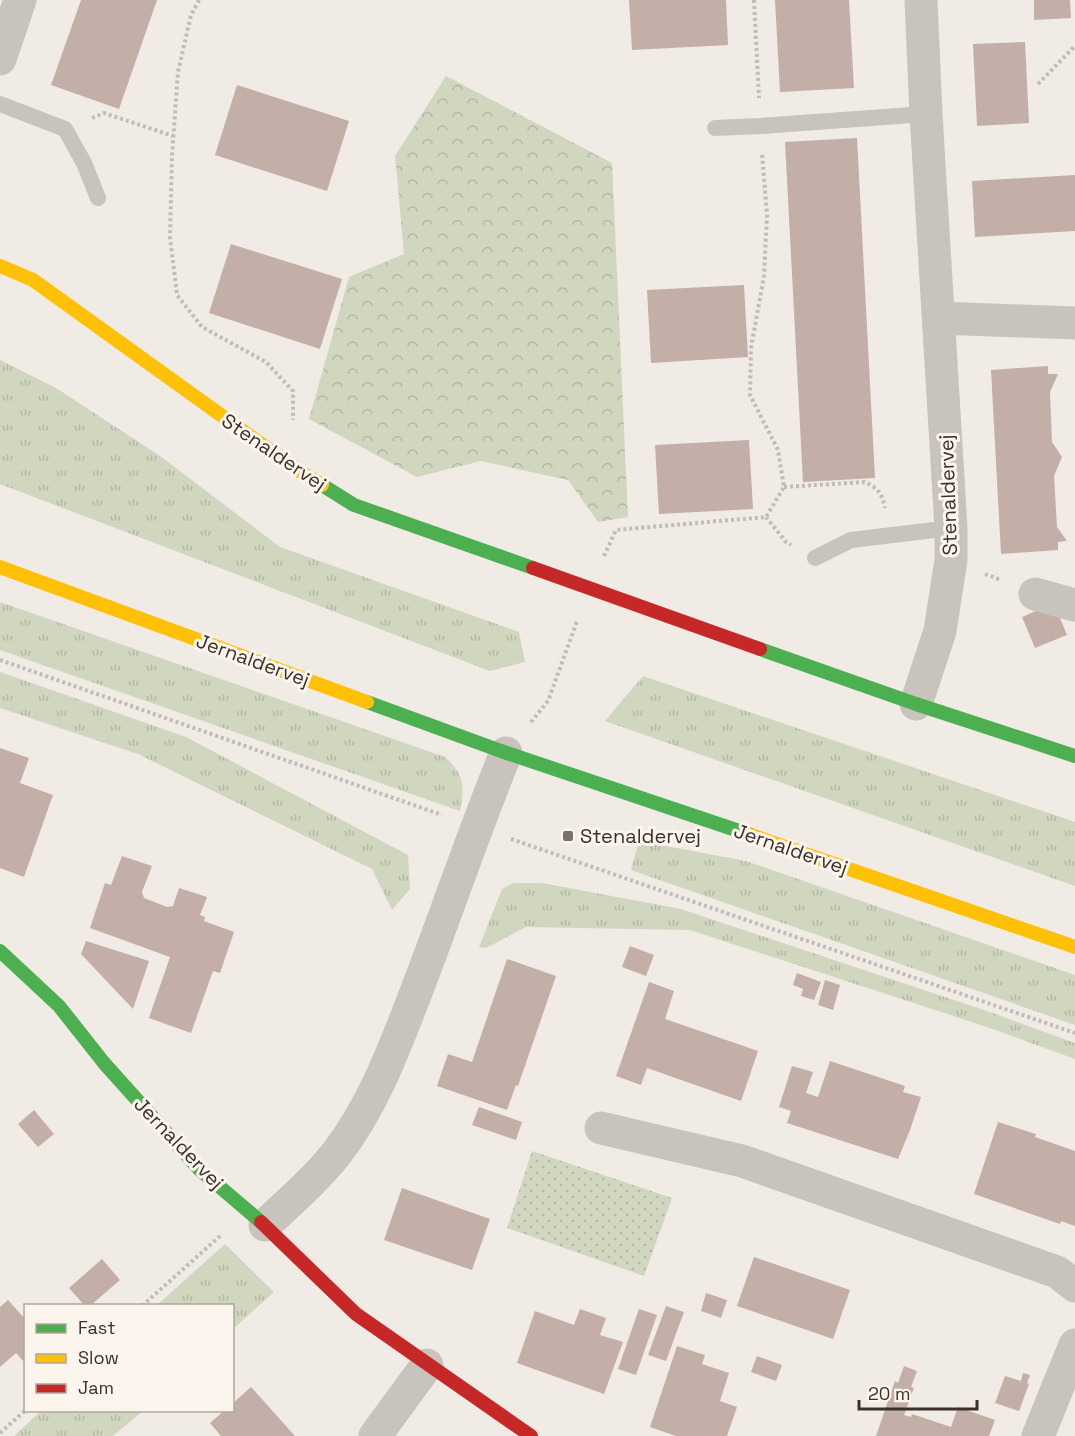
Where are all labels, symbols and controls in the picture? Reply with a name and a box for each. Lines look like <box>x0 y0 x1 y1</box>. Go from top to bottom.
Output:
street label: Stenaldervej <box>217 407 331 497</box>
street label: Stenaldervej <box>933 434 963 556</box>
street label: Jernaldervej <box>193 627 313 693</box>
street label: Jernaldervej <box>731 817 851 881</box>
place label: Stenaldervej <box>580 823 701 849</box>
marker: Stenaldervej <box>561 829 575 843</box>
street label: Jernaldervej <box>128 1091 230 1195</box>
legend <box>24 1304 234 1412</box>
text: Fast <box>78 1316 115 1339</box>
text: Slow <box>78 1346 119 1369</box>
scale bar <box>859 1373 978 1411</box>
text: Jam <box>78 1376 114 1399</box>
text: 20 m <box>868 1382 911 1405</box>

